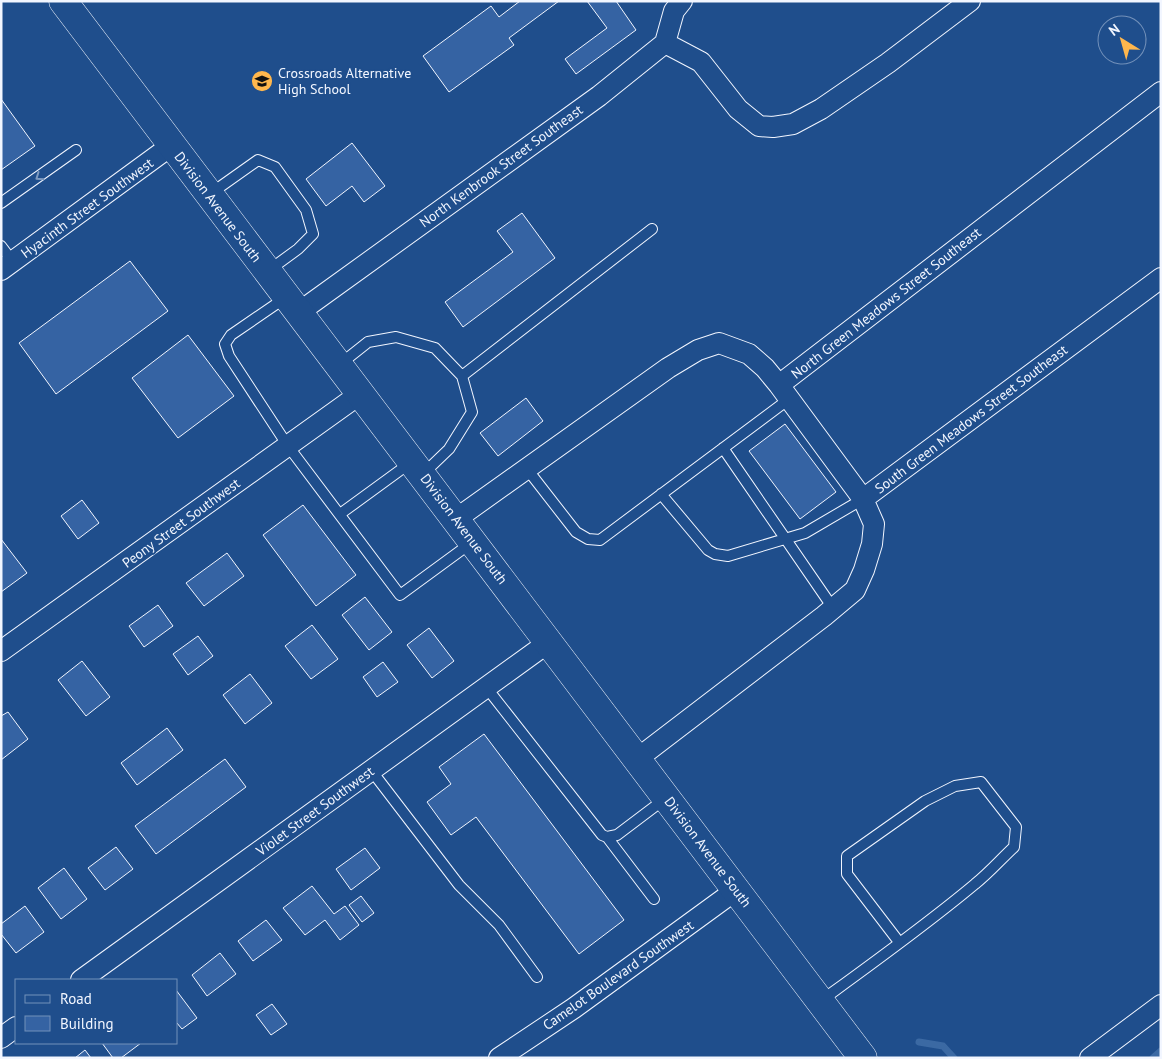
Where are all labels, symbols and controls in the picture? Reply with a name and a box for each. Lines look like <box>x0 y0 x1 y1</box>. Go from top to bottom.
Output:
north arrow <box>1097 15 1147 65</box>
text: N <box>1105 20 1123 40</box>
place label: Crossroads Alternative High School <box>278 64 411 98</box>
school or university icon: Crossroads Alternative High School <box>250 69 274 93</box>
street label: North Kenbrook Street Southeast <box>416 101 586 231</box>
street label: Division Avenue South <box>171 148 265 266</box>
street label: Hyacinth Street Southwest <box>17 154 157 262</box>
one-way arrow <box>35 171 45 180</box>
street label: North Green Meadows Street Southeast <box>787 223 985 383</box>
street label: South Green Meadows Street Southeast <box>871 341 1071 497</box>
street label: Division Avenue South <box>417 470 511 588</box>
street label: Peony Street Southwest <box>118 474 244 572</box>
street label: Violet Street Southwest <box>252 762 378 860</box>
street label: Division Avenue South <box>661 793 755 911</box>
street label: Camelot Boulevard Southwest <box>539 916 697 1034</box>
legend <box>15 979 178 1044</box>
text: Road <box>60 989 92 1008</box>
text: Building <box>60 1014 114 1033</box>

